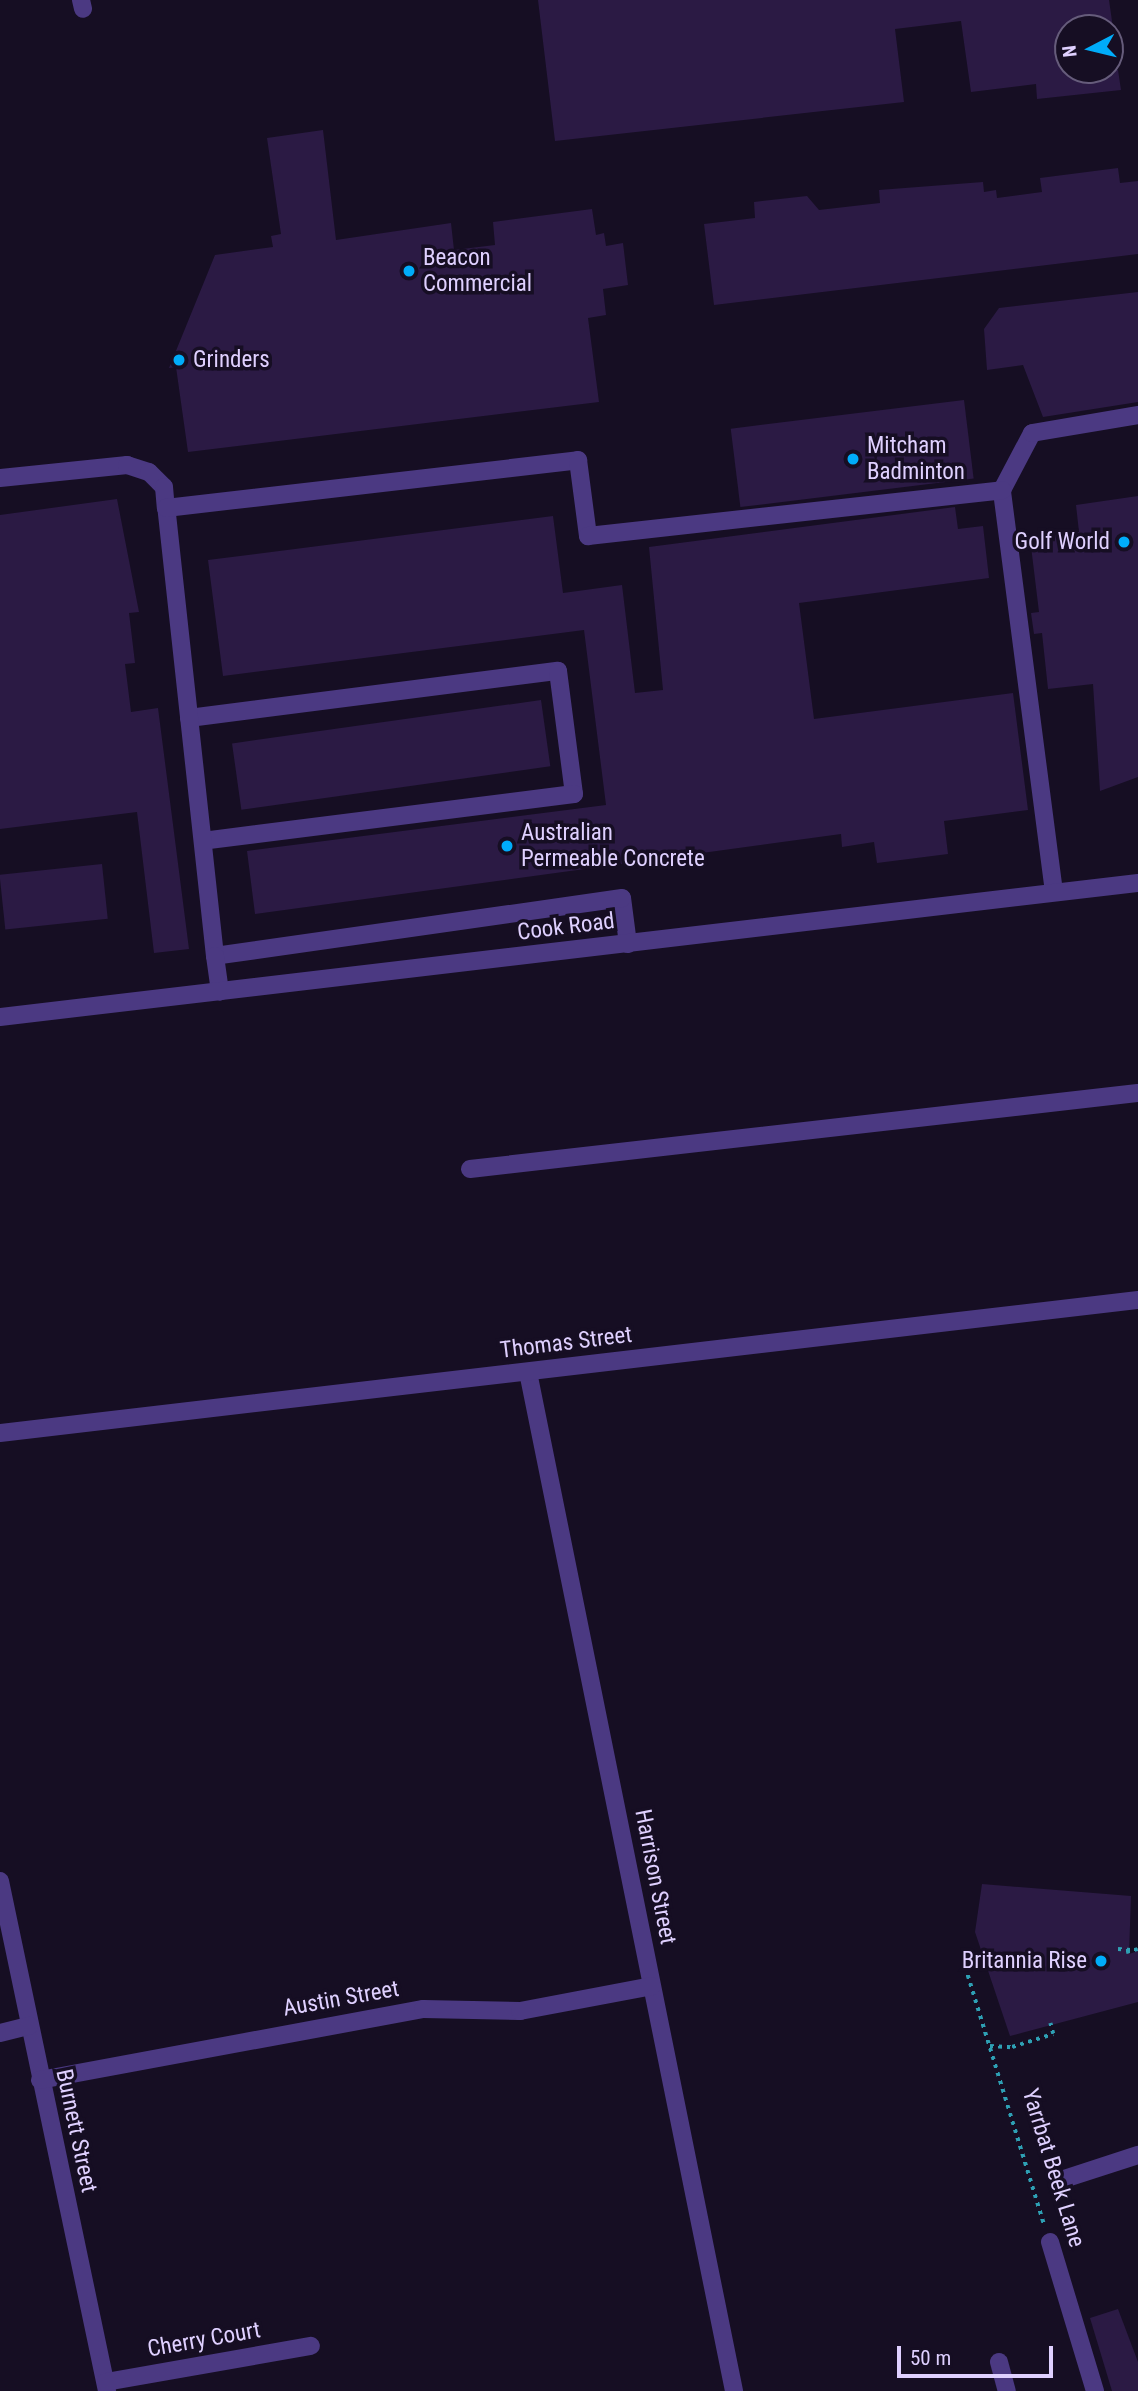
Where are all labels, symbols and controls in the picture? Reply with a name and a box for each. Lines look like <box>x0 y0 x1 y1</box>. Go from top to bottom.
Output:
north arrow <box>1054 14 1124 84</box>
text: N <box>1058 44 1082 59</box>
place label: Beacon Commercial <box>423 244 532 298</box>
marker: Beacon Commercial <box>401 263 417 279</box>
place label: Grinders <box>193 346 270 374</box>
marker: Grinders <box>171 352 187 368</box>
place label: Mitcham Badminton <box>867 432 965 486</box>
marker: Mitcham Badminton <box>845 451 861 467</box>
place label: Golf World <box>1015 528 1110 556</box>
marker: Golf World <box>1116 534 1132 550</box>
place label: Australian Permeable Concrete <box>521 819 705 873</box>
marker: Australian Permeable Concrete <box>499 838 515 854</box>
street label: Cook Road <box>516 907 616 947</box>
street label: Thomas Street <box>499 1321 633 1365</box>
street label: Harrison Street <box>628 1807 682 1947</box>
place label: Britannia Rise <box>962 1947 1087 1975</box>
marker: Britannia Rise <box>1093 1953 1109 1969</box>
street label: Austin Street <box>281 1975 401 2023</box>
street label: Burnett Street <box>49 2067 103 2195</box>
street label: Yarrbat Beek Lane <box>1016 2085 1090 2251</box>
street label: Cherry Court <box>145 2317 263 2363</box>
scale bar <box>900 2332 1056 2376</box>
text: 50 m <box>910 2346 951 2370</box>

